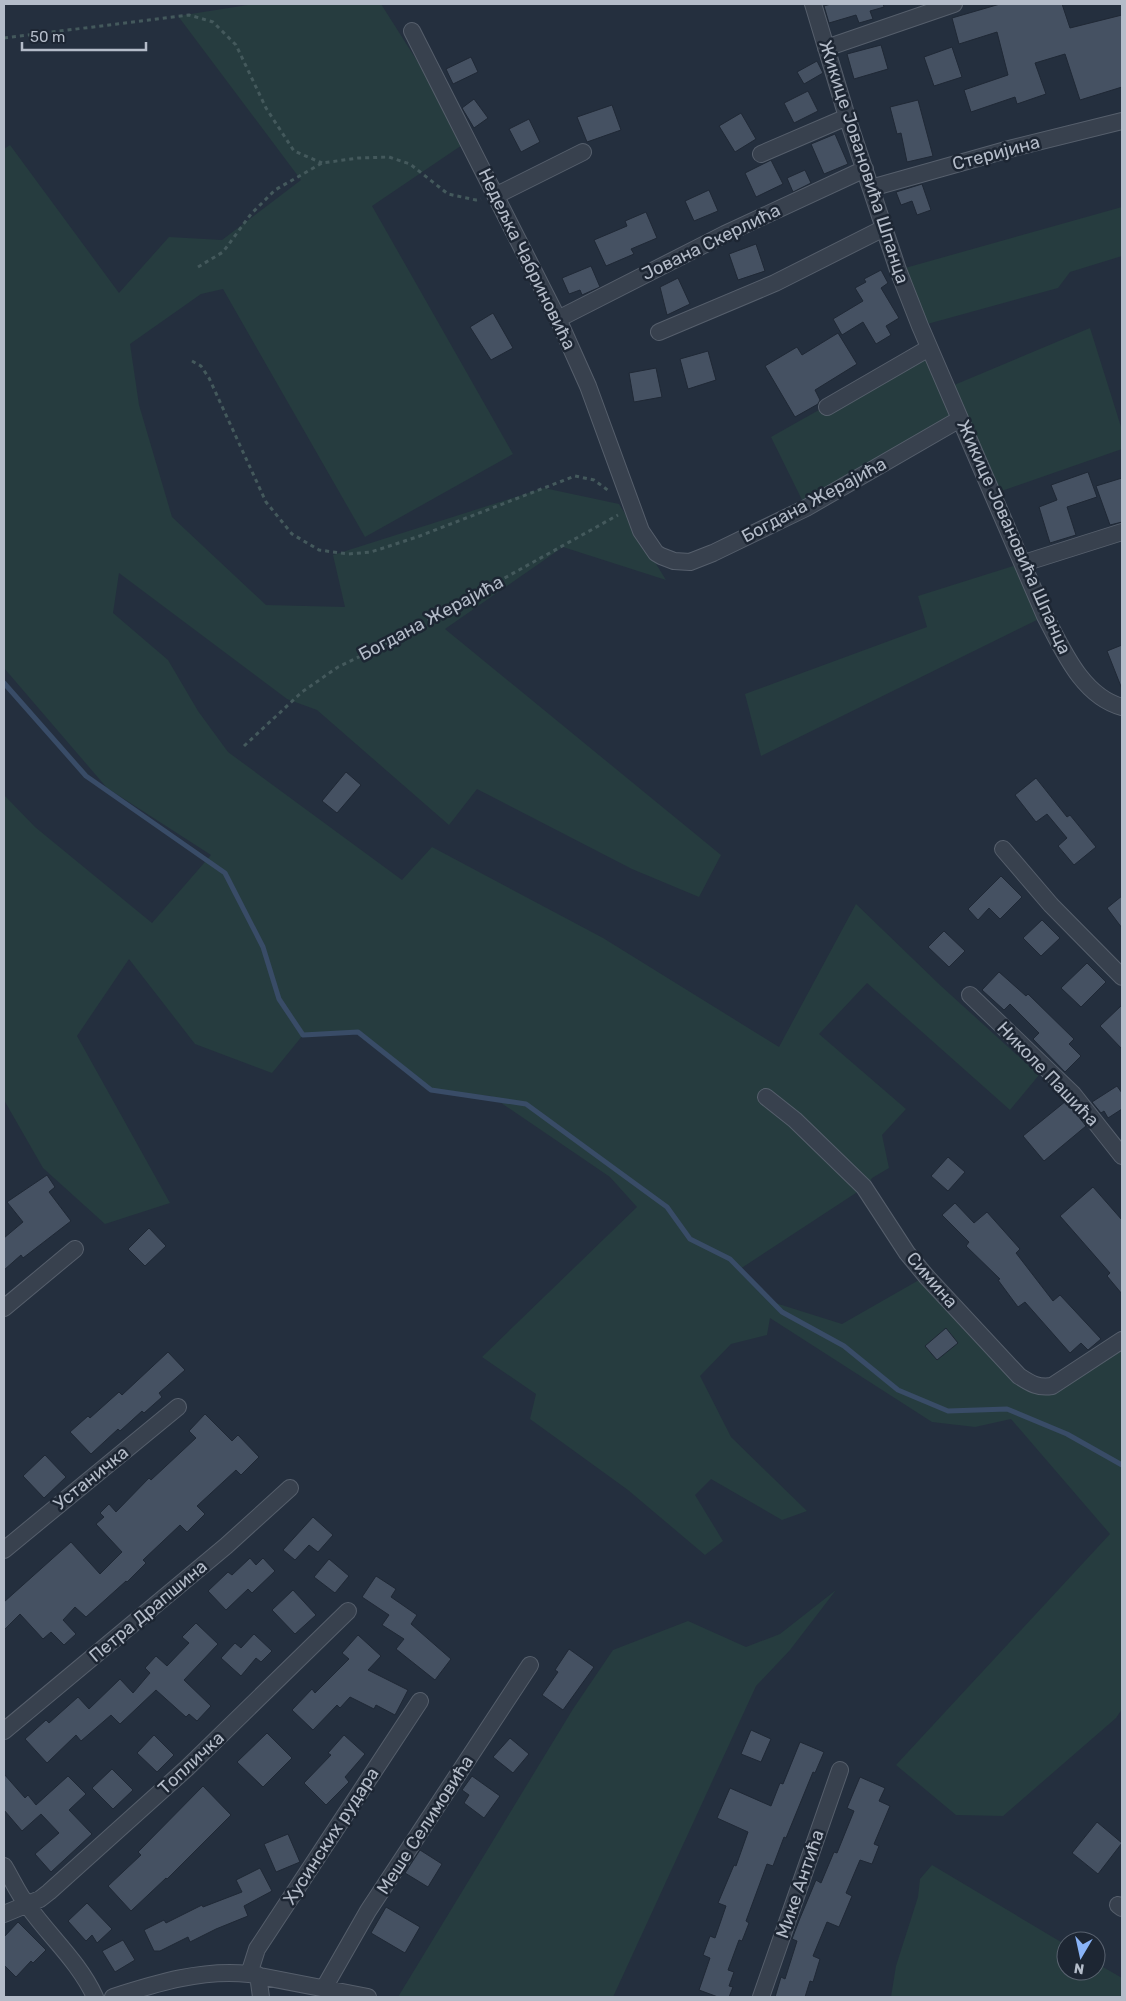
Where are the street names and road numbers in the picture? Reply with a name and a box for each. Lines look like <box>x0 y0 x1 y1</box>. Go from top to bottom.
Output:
street label: Жикице Јовановића Шпанца <box>814 38 914 286</box>
street label: Стеријина <box>950 131 1042 175</box>
street label: Недељка Чабриновића <box>473 165 581 353</box>
street label: Јована Скерлића <box>638 199 784 285</box>
street label: Жикице Јовановића Шпанца <box>952 416 1076 658</box>
street label: Богдана Жерајића <box>738 453 890 547</box>
street label: Богдана Жерајића <box>355 571 507 665</box>
street label: Николе Пашића <box>992 1017 1104 1131</box>
street label: Симина <box>902 1247 962 1313</box>
street label: Устаничка <box>49 1441 133 1515</box>
street label: Петра Драпшина <box>85 1555 211 1667</box>
street label: Топличка <box>153 1727 229 1799</box>
street label: Меше Селимовића <box>372 1751 478 1899</box>
street label: Хусинских рудара <box>278 1763 384 1909</box>
street label: Мике Антића <box>771 1827 829 1941</box>

